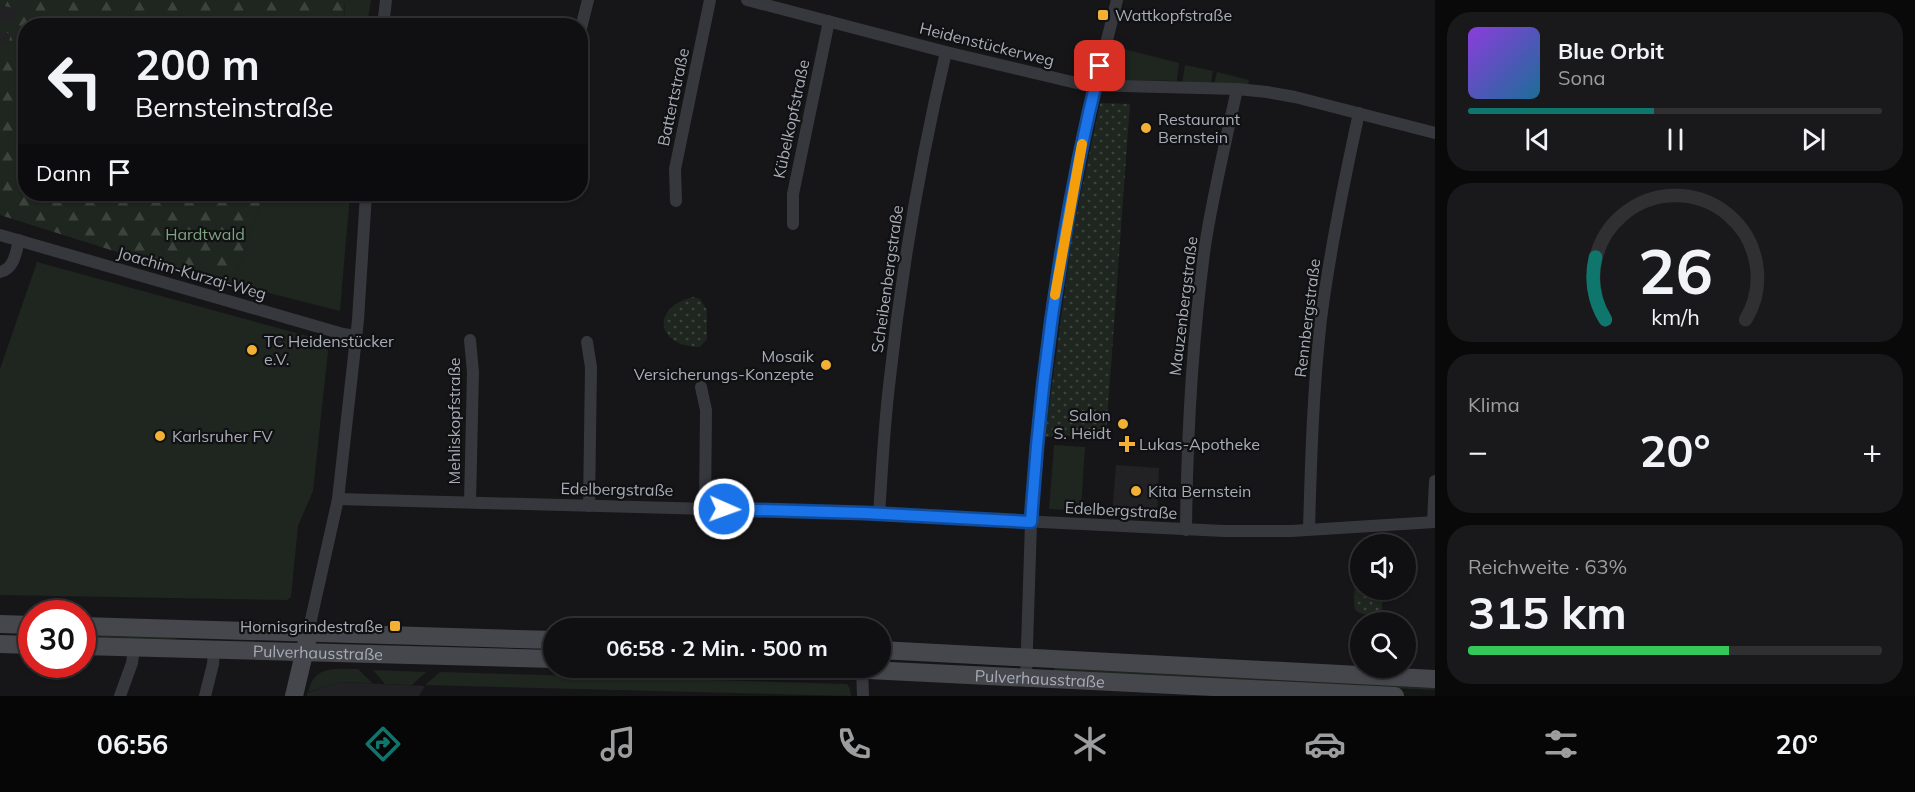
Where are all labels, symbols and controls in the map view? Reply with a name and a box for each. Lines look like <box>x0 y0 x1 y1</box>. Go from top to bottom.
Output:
place label: Wattkopfstraße <box>1115 5 1232 25</box>
marker: Wattkopfstraße <box>1096 8 1110 22</box>
street label: Heidenstückerweg <box>918 18 1056 70</box>
text: Blue Orbit <box>1558 37 1664 65</box>
text: 200 m <box>135 38 260 91</box>
pin <box>1074 40 1125 91</box>
icon: left <box>36 42 114 120</box>
street label: Battertstraße <box>653 46 693 148</box>
icon: arrive <box>1083 49 1116 82</box>
street label: Kübelkopfstraße <box>769 58 813 180</box>
text: Sona <box>1558 65 1606 90</box>
text: Bernsteinstraße <box>135 90 334 124</box>
place label: Restaurant Bernstein <box>1158 109 1241 147</box>
marker: Restaurant Bernstein <box>1139 121 1153 135</box>
icon: previous <box>1521 123 1554 156</box>
icon: pause <box>1659 123 1692 156</box>
icon: next <box>1797 123 1830 156</box>
icon: arrive <box>103 156 136 189</box>
text: Dann <box>36 159 91 187</box>
street label: Scheibenbergstraße <box>867 204 907 354</box>
park label: Hardtwald <box>165 224 245 244</box>
text: 26 <box>1638 231 1712 310</box>
street label: Mauzenbergstraße <box>1165 235 1201 377</box>
street label: Joachim-Kurzaj-Weg <box>115 242 269 304</box>
street label: Rennbergstraße <box>1290 257 1324 379</box>
text: km/h <box>1651 303 1699 330</box>
place label: TC Heidenstücker e.V. <box>264 331 394 369</box>
marker: TC Heidenstücker e.V. <box>245 343 259 357</box>
place label: Mosaik Versicherungs-Konzepte <box>634 346 815 384</box>
street label: Mehliskopfstraße <box>444 357 464 485</box>
marker: Mosaik Versicherungs-Konzepte <box>819 358 833 372</box>
text: Klima <box>1468 392 1520 417</box>
place label: Salon S. Heidt <box>1053 405 1111 443</box>
marker: Salon S. Heidt <box>1116 417 1130 431</box>
text: 20° <box>1639 422 1711 478</box>
place label: Karlsruher FV <box>172 426 273 446</box>
marker: Karlsruher FV <box>153 429 167 443</box>
text: − <box>1468 430 1488 471</box>
text: + <box>1862 430 1882 471</box>
place label: Lukas-Apotheke <box>1139 434 1260 454</box>
marker: Lukas-Apotheke <box>1120 437 1134 451</box>
position arrow <box>692 477 756 541</box>
street label: Edelbergstraße <box>560 478 674 500</box>
place label: Kita Bernstein <box>1148 481 1251 501</box>
marker: Kita Bernstein <box>1129 484 1143 498</box>
street label: Edelbergstraße <box>1064 497 1178 523</box>
map controls <box>1350 534 1416 678</box>
button: sound <box>1350 534 1416 600</box>
text: Reichweite · 63% <box>1468 554 1627 579</box>
text: 315 km <box>1468 584 1627 640</box>
speed limit sign: 30 <box>18 600 96 678</box>
button: search <box>1350 612 1416 678</box>
place label: Hornisgrindestraße <box>240 616 383 636</box>
marker: Hornisgrindestraße <box>388 619 402 633</box>
text: 06:58 · 2 Min. · 500 m <box>606 634 828 662</box>
street label: Pulverhausstraße <box>253 641 383 664</box>
street label: Pulverhausstraße <box>974 665 1105 692</box>
icon: directions <box>362 723 404 765</box>
icon: music <box>597 723 639 765</box>
icon: phone <box>833 723 875 765</box>
icon: climate <box>1069 723 1111 765</box>
icon: car <box>1304 723 1346 765</box>
icon: filters <box>1540 723 1582 765</box>
text: 06:56 <box>97 727 168 761</box>
text: 20° <box>1775 727 1818 761</box>

